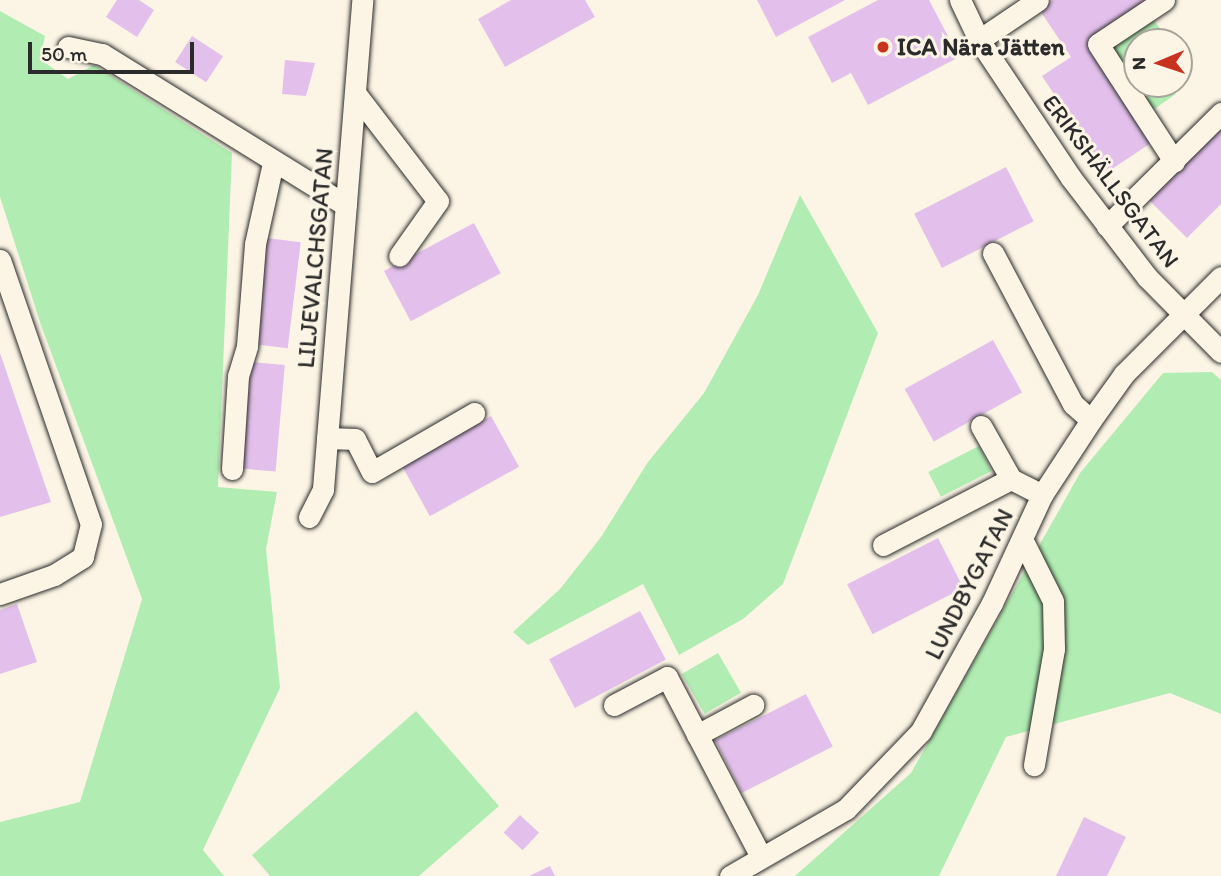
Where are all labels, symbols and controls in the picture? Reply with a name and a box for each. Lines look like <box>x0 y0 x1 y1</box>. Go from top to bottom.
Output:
scale bar <box>32 28 198 72</box>
north arrow <box>1123 28 1193 98</box>
place label: ICA Nära Jätten <box>897 33 1064 61</box>
marker: ICA Nära Jätten <box>875 39 891 55</box>
text: 50 m <box>41 41 87 66</box>
text: N <box>1127 57 1150 70</box>
street label: ERIKSHÄLLSGATAN <box>1037 89 1185 273</box>
street label: LILJEVALCHSGATAN <box>291 147 339 369</box>
street label: LUNDBYGATAN <box>919 504 1019 664</box>

